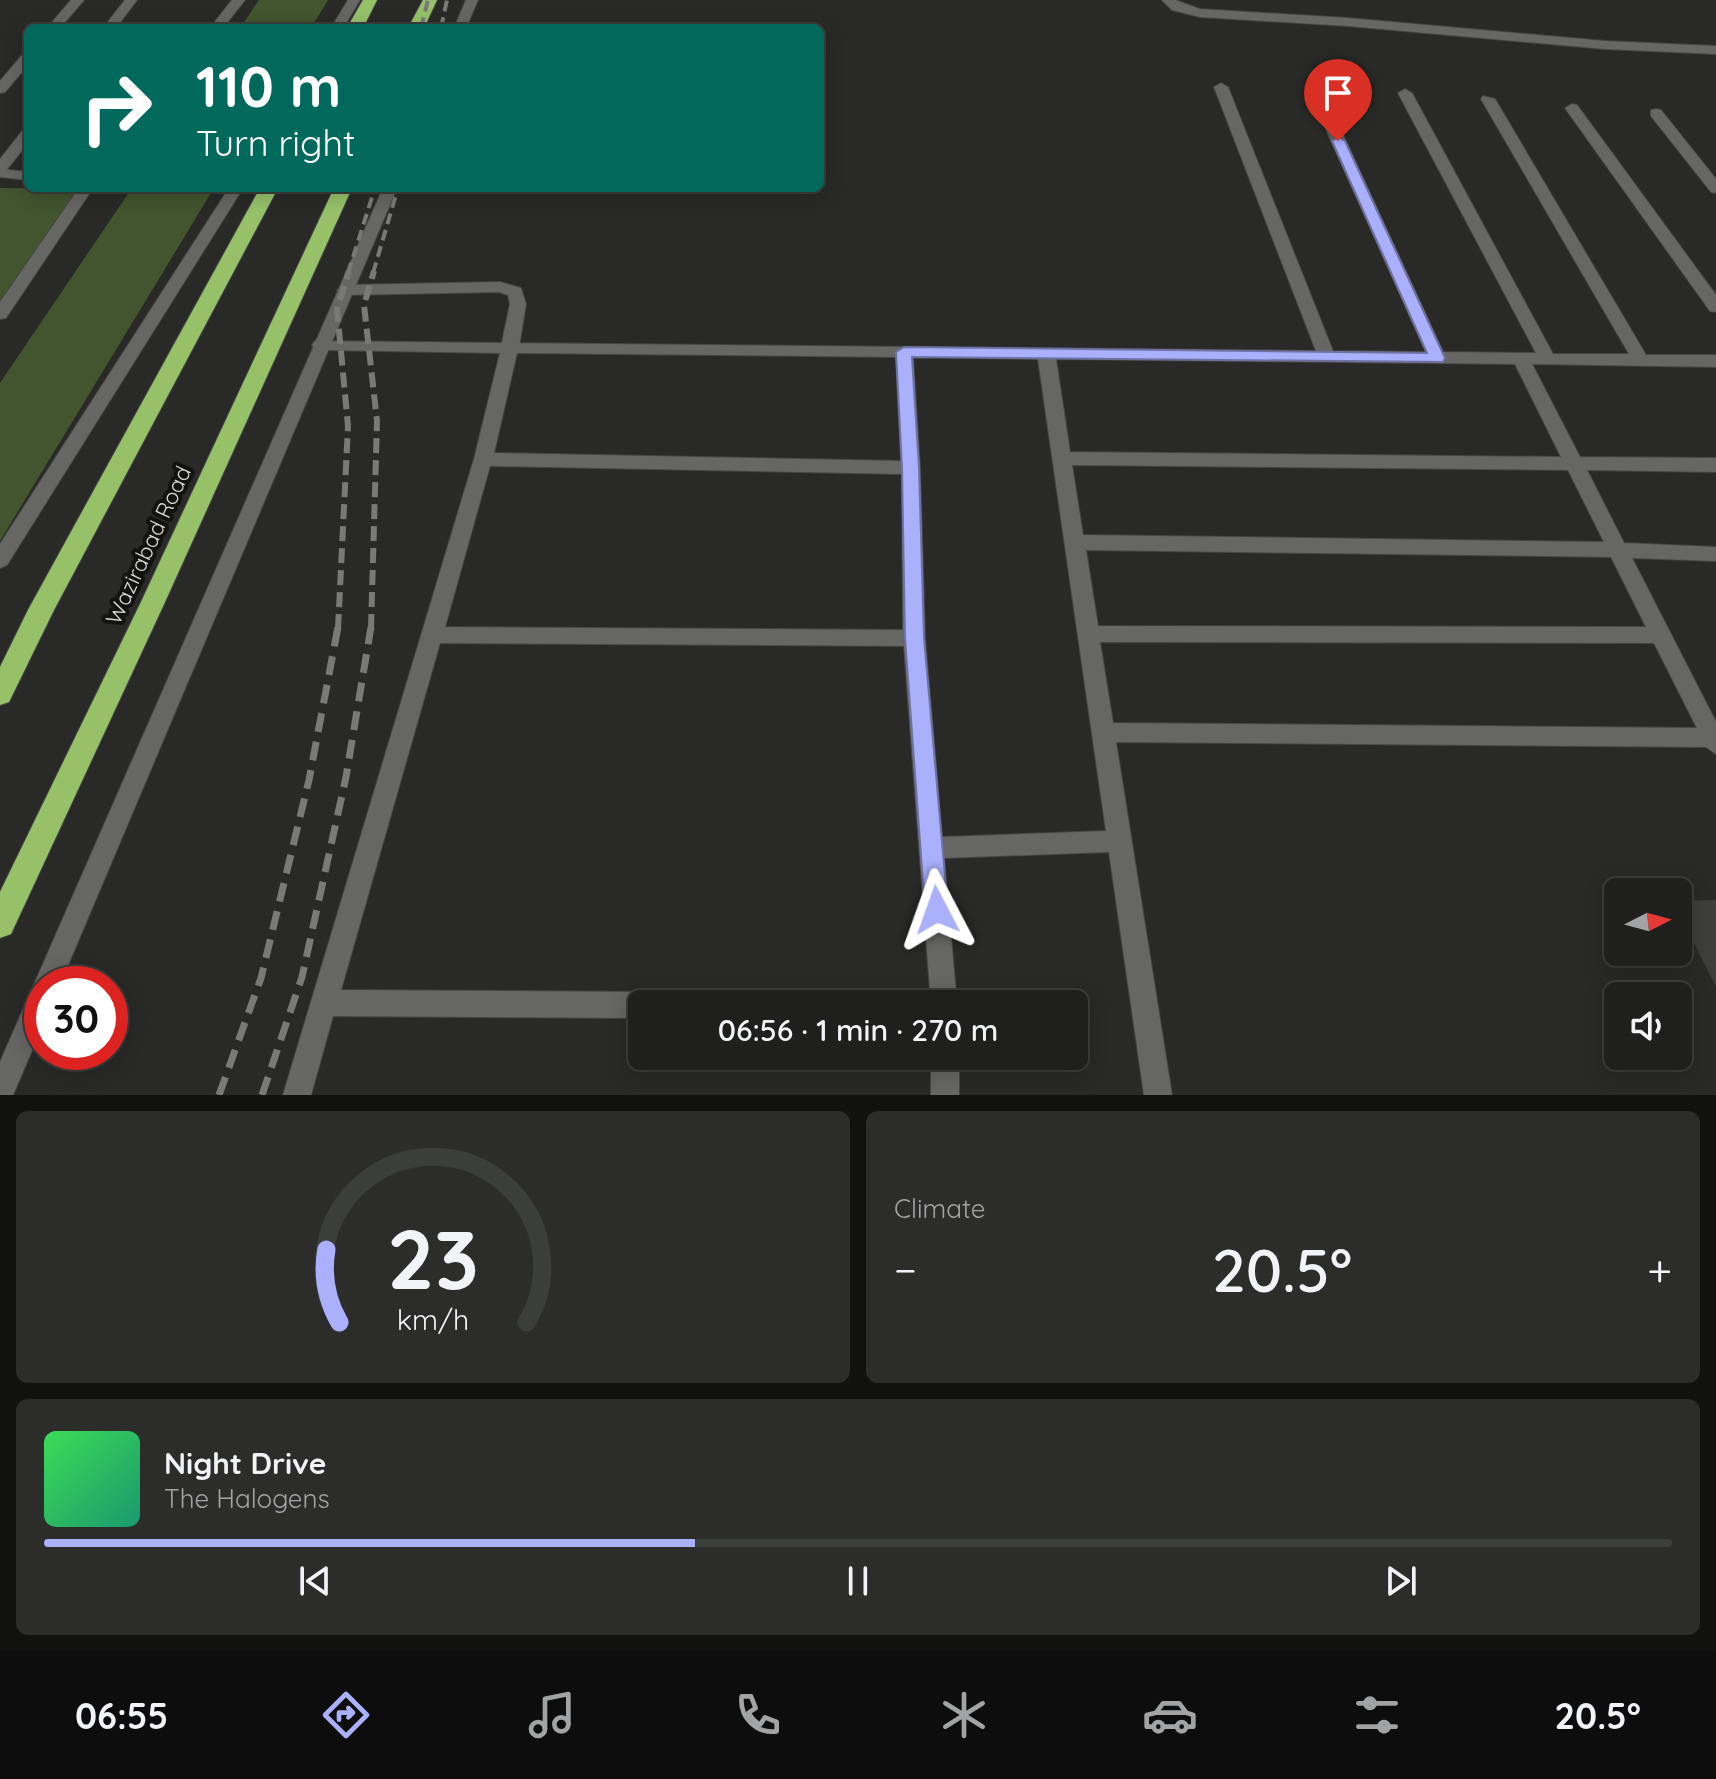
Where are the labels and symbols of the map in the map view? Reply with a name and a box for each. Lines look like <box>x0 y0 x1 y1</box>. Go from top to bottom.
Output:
pin <box>1304 59 1372 141</box>
street label: Wazirabad Road <box>99 461 197 629</box>
position arrow <box>895 868 979 952</box>
north arrow <box>1604 878 1692 966</box>
speed limit sign: 30 <box>24 966 128 1070</box>

